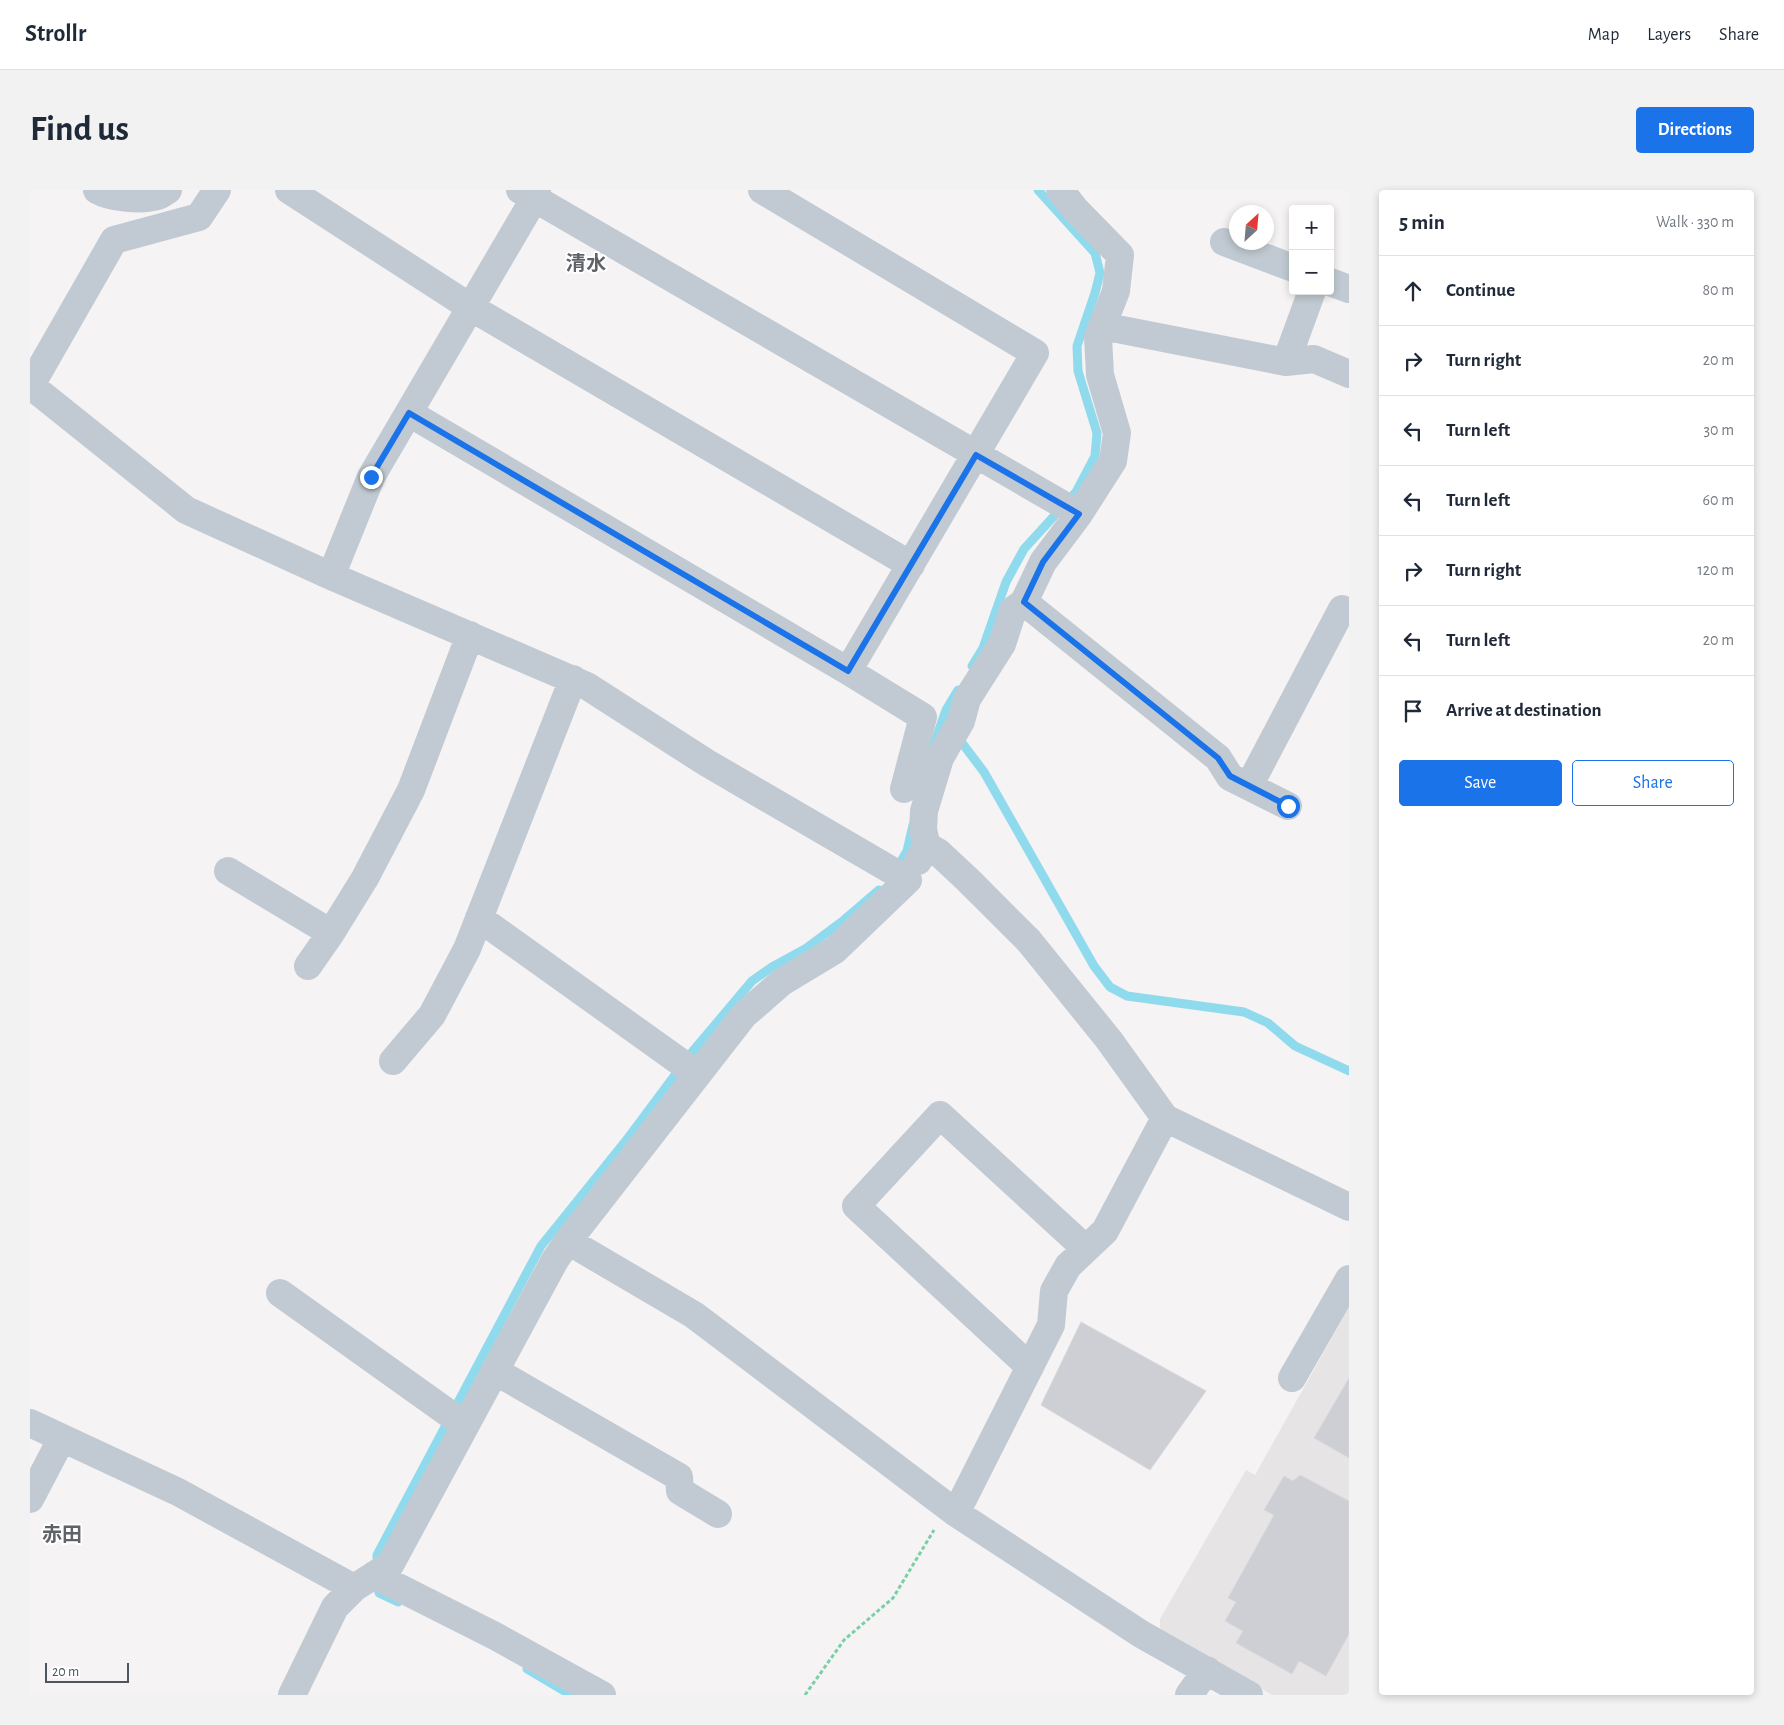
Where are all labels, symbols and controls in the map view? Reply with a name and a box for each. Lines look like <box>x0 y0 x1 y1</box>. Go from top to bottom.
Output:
text: Strollr <box>25 22 86 46</box>
text: Map <box>1588 26 1619 44</box>
text: Layers <box>1647 26 1691 44</box>
text: Share <box>1719 26 1759 44</box>
button: Directions <box>1636 107 1754 153</box>
text: Find us <box>30 112 129 147</box>
north arrow <box>1229 205 1274 250</box>
map controls <box>1289 205 1334 295</box>
button: + <box>1289 205 1334 250</box>
text: 5 min <box>1399 212 1445 233</box>
text: Walk · 330 m <box>1656 214 1734 230</box>
button: − <box>1289 250 1334 295</box>
district label: 清水 <box>566 253 606 274</box>
icon: ahead <box>1399 277 1427 305</box>
text: Continue <box>1446 281 1515 300</box>
text: 80 m <box>1703 282 1734 298</box>
icon: right <box>1399 347 1427 375</box>
text: Turn right <box>1446 351 1521 370</box>
text: 20 m <box>1703 352 1734 368</box>
icon: left <box>1399 417 1427 445</box>
text: Turn left <box>1446 421 1510 440</box>
text: 30 m <box>1704 422 1734 438</box>
route end <box>360 466 383 489</box>
icon: left <box>1399 487 1427 515</box>
text: Turn left <box>1446 491 1510 510</box>
text: 60 m <box>1703 492 1734 508</box>
icon: right <box>1399 557 1427 585</box>
text: Turn right <box>1446 561 1521 580</box>
text: 120 m <box>1697 562 1734 578</box>
icon: left <box>1399 627 1427 655</box>
text: Turn left <box>1446 631 1510 650</box>
text: 20 m <box>1703 632 1734 648</box>
icon: arrive <box>1399 697 1427 725</box>
text: Arrive at destination <box>1446 701 1602 720</box>
button: Save <box>1399 760 1562 806</box>
button: Share <box>1572 760 1734 806</box>
route start <box>1277 795 1300 818</box>
district label: 赤田 <box>42 1524 82 1545</box>
scale bar <box>45 1660 129 1683</box>
text: 20 m <box>52 1665 79 1679</box>

